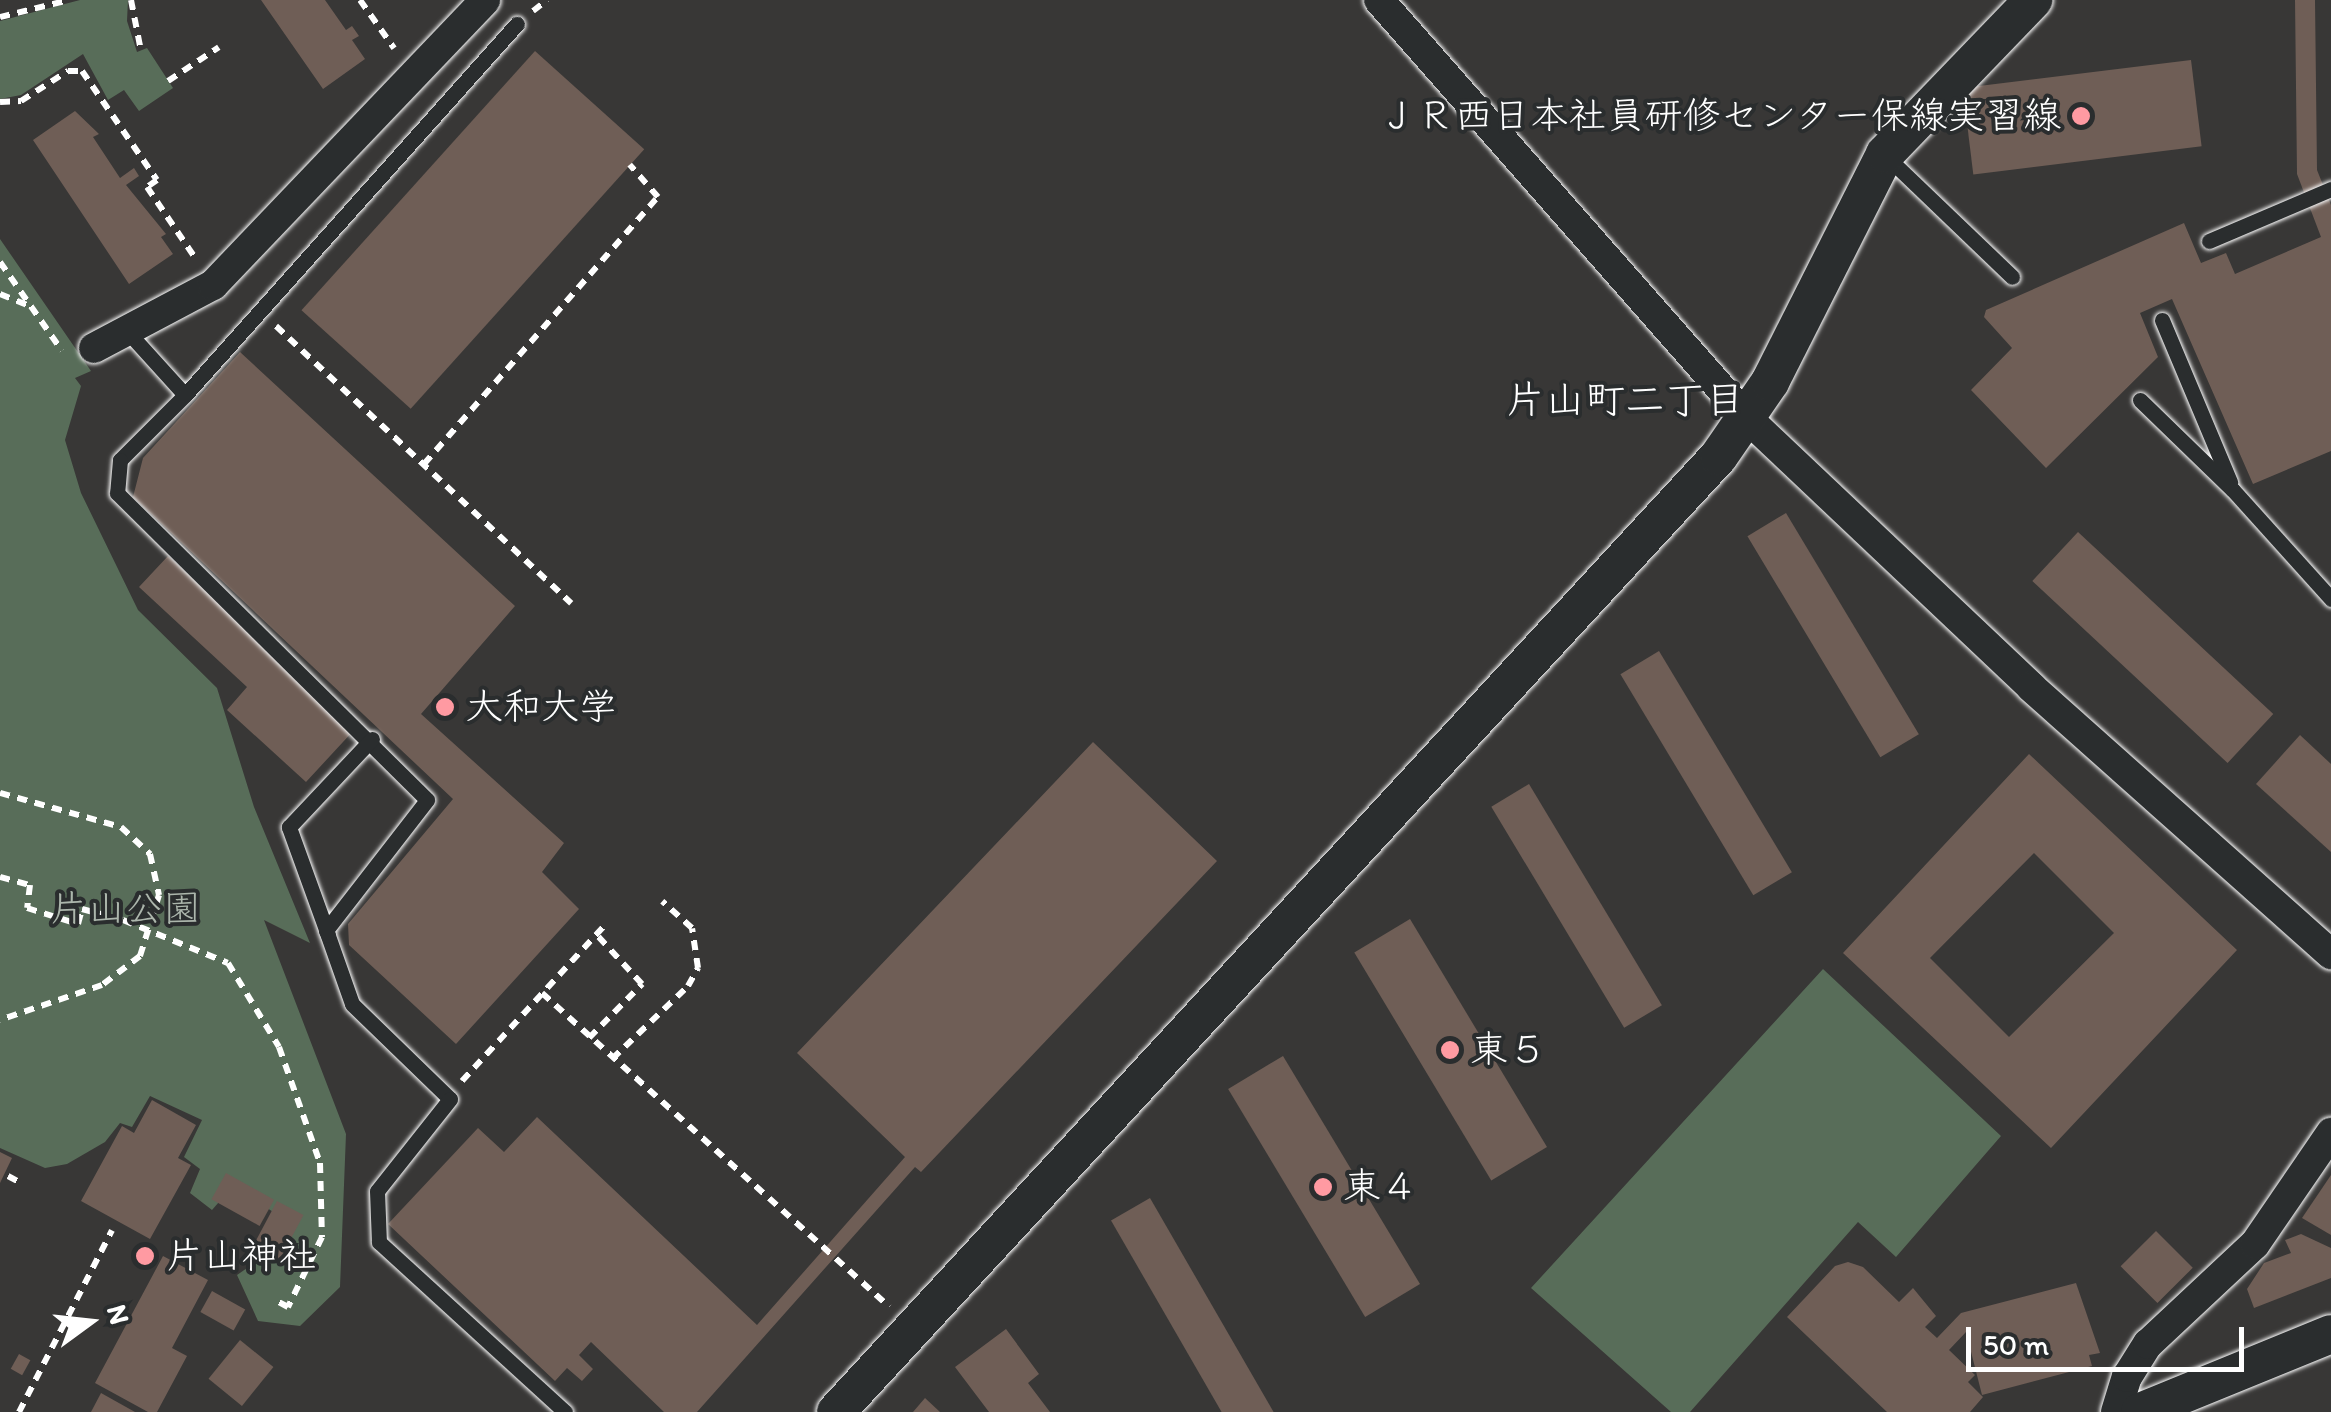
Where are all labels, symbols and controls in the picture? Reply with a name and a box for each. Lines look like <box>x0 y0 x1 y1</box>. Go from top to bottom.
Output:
place label: ＪＲ西日本社員研修センター保線実習線 <box>1377 93 2061 139</box>
marker: ＪＲ西日本社員研修センター保線実習線 <box>2070 105 2092 127</box>
district label: 片山町二丁目 <box>1505 375 1745 423</box>
place label: 大和大学 <box>465 684 617 730</box>
marker: 大和大学 <box>434 696 456 718</box>
park label: 片山公園 <box>49 886 201 932</box>
place label: 東５ <box>1470 1027 1546 1073</box>
marker: 東５ <box>1439 1039 1461 1061</box>
place label: 東４ <box>1343 1164 1419 1210</box>
marker: 東４ <box>1312 1176 1334 1198</box>
place label: 片山神社 <box>165 1233 317 1279</box>
marker: 片山神社 <box>134 1245 156 1267</box>
north arrow <box>40 1272 140 1372</box>
text: N <box>100 1301 138 1328</box>
scale bar <box>1971 1307 2248 1369</box>
text: 50 m <box>1983 1326 2049 1363</box>

